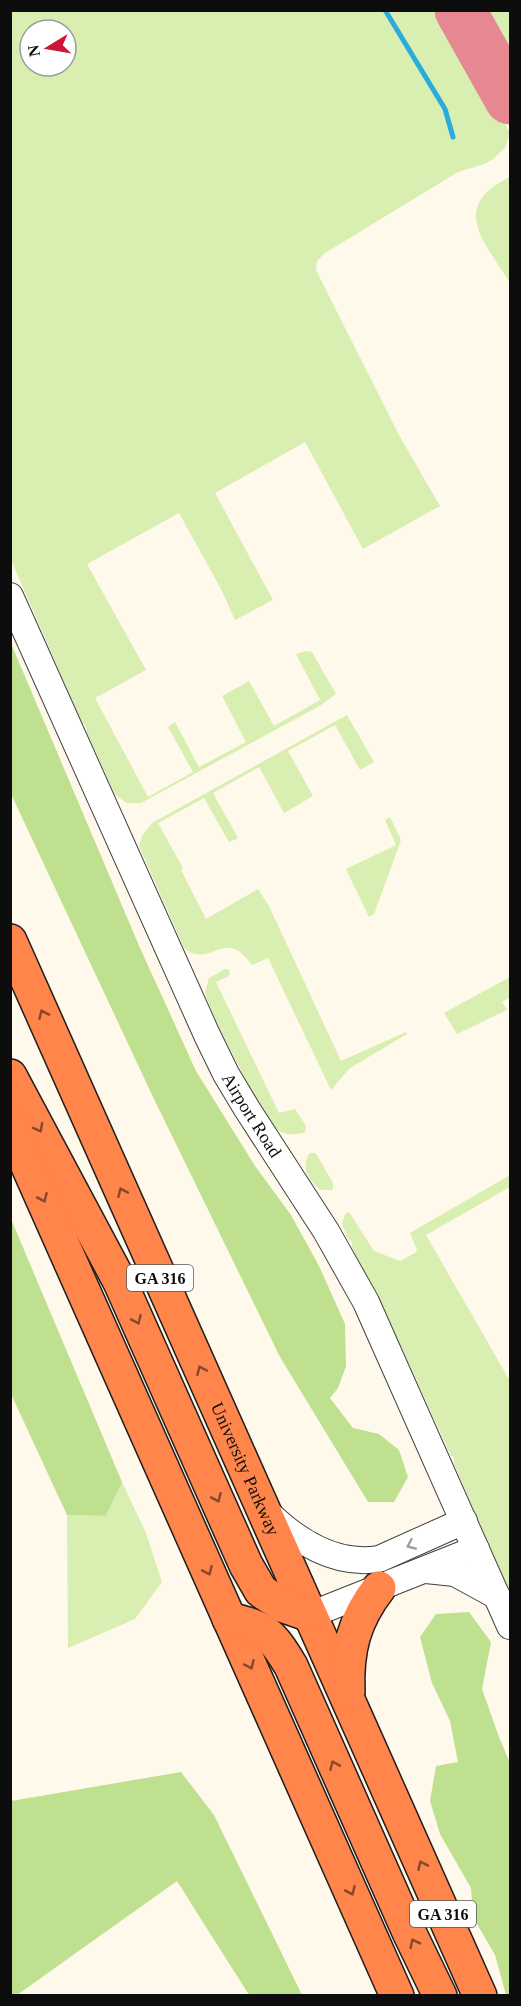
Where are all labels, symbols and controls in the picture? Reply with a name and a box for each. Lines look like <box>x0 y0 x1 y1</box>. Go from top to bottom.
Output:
north arrow <box>18 18 78 78</box>
text: N <box>24 43 43 58</box>
one-way arrow <box>38 1009 50 1020</box>
street label: Airport Road <box>218 1069 286 1161</box>
one-way arrow <box>32 1121 43 1132</box>
one-way arrow <box>117 1187 129 1198</box>
one-way arrow <box>35 1192 47 1203</box>
road number: GA 316 <box>127 1265 193 1291</box>
one-way arrow <box>130 1313 142 1324</box>
one-way arrow <box>196 1366 208 1377</box>
street label: University Parkway <box>207 1399 284 1539</box>
one-way arrow <box>210 1491 222 1502</box>
one-way arrow <box>406 1538 417 1550</box>
one-way arrow <box>201 1564 213 1575</box>
one-way arrow <box>243 1659 255 1670</box>
one-way arrow <box>330 1761 342 1772</box>
one-way arrow <box>417 1861 429 1872</box>
one-way arrow <box>343 1885 355 1896</box>
road number: GA 316 <box>410 1901 476 1927</box>
one-way arrow <box>410 1939 421 1950</box>

